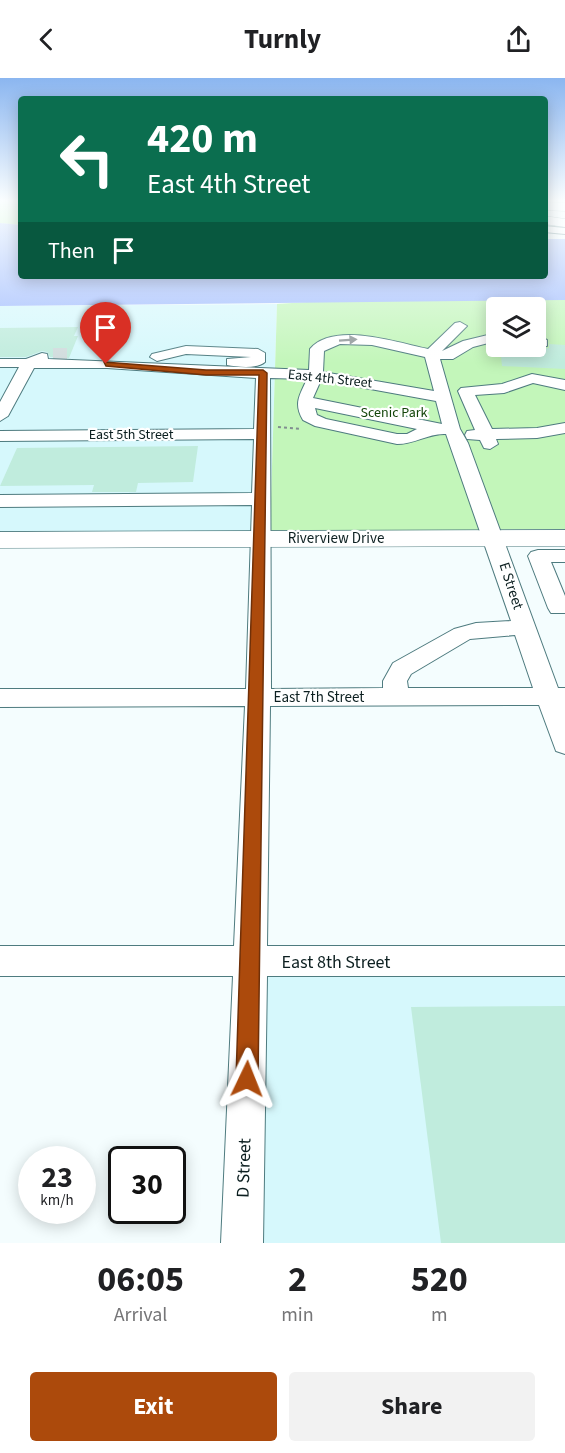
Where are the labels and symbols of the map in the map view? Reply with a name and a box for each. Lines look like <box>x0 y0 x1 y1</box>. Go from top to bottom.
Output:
pin <box>80 302 131 364</box>
one-way arrow <box>338 336 357 345</box>
street label: East 4th Street <box>287 365 373 393</box>
park label: Scenic Park <box>361 403 428 423</box>
street label: East 5th Street <box>89 425 174 445</box>
street label: Riverview Drive <box>288 528 384 549</box>
street label: E Street <box>494 560 528 612</box>
street label: East 7th Street <box>274 687 364 708</box>
street label: East 8th Street <box>282 950 390 975</box>
position arrow <box>215 1047 279 1111</box>
street label: D Street <box>230 1138 258 1198</box>
speed limit sign: 30 <box>108 1146 186 1224</box>

